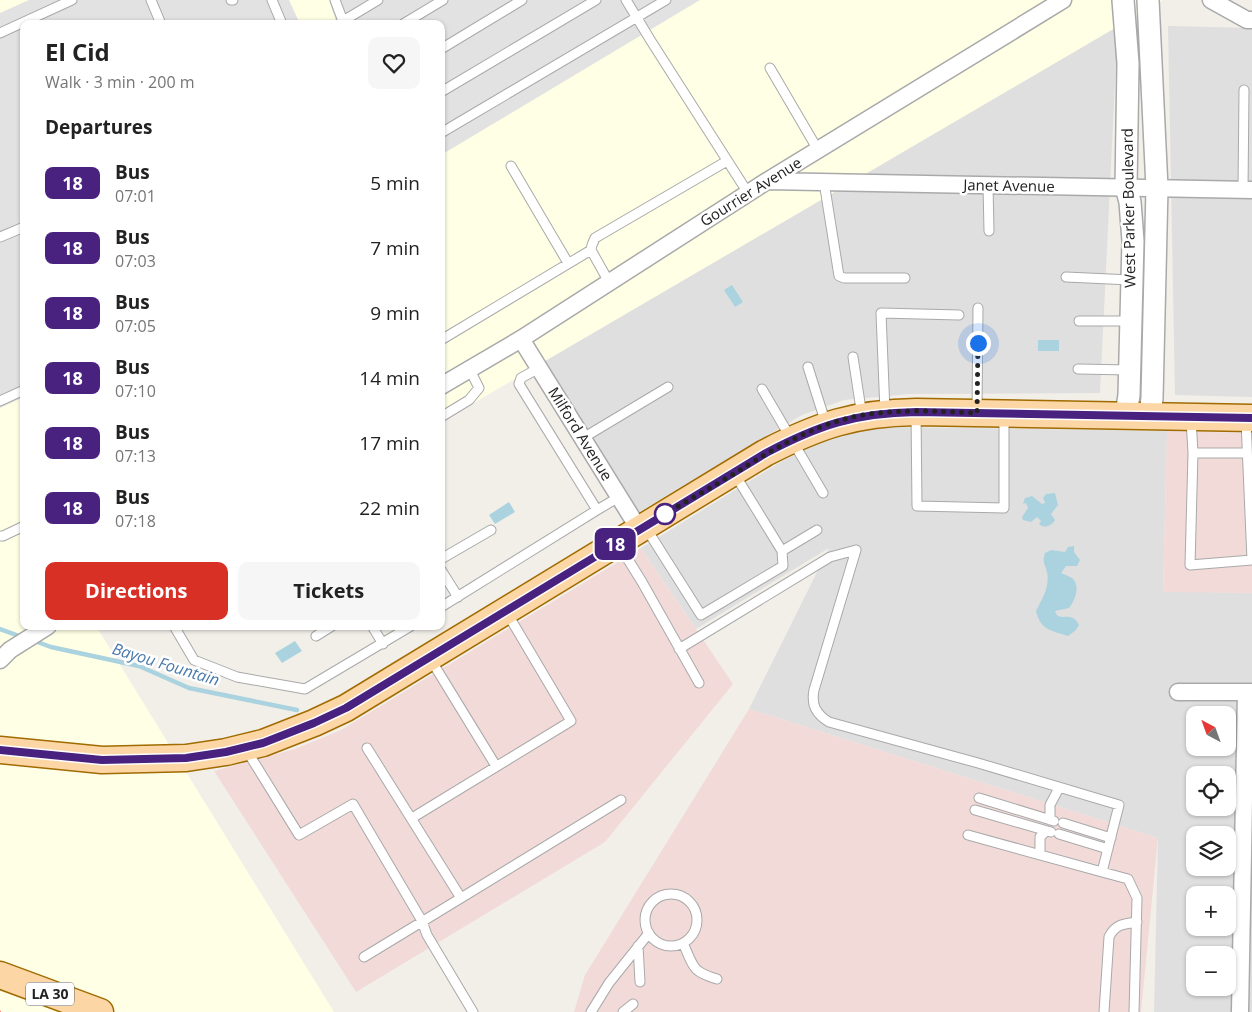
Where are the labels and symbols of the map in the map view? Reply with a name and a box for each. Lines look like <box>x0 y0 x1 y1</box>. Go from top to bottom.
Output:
street label: West Parker Boulevard <box>1117 128 1139 288</box>
street label: Gourrier Avenue <box>696 152 805 230</box>
street label: Janet Avenue <box>961 174 1055 196</box>
your location <box>966 331 991 356</box>
street label: Milford Avenue <box>544 383 618 484</box>
unlabelled marker <box>654 503 676 525</box>
line badge: 18 <box>592 528 638 560</box>
water label: Bayou Fountain <box>110 637 222 691</box>
north arrow <box>1186 706 1236 756</box>
road number: LA 30 <box>26 982 74 1006</box>

